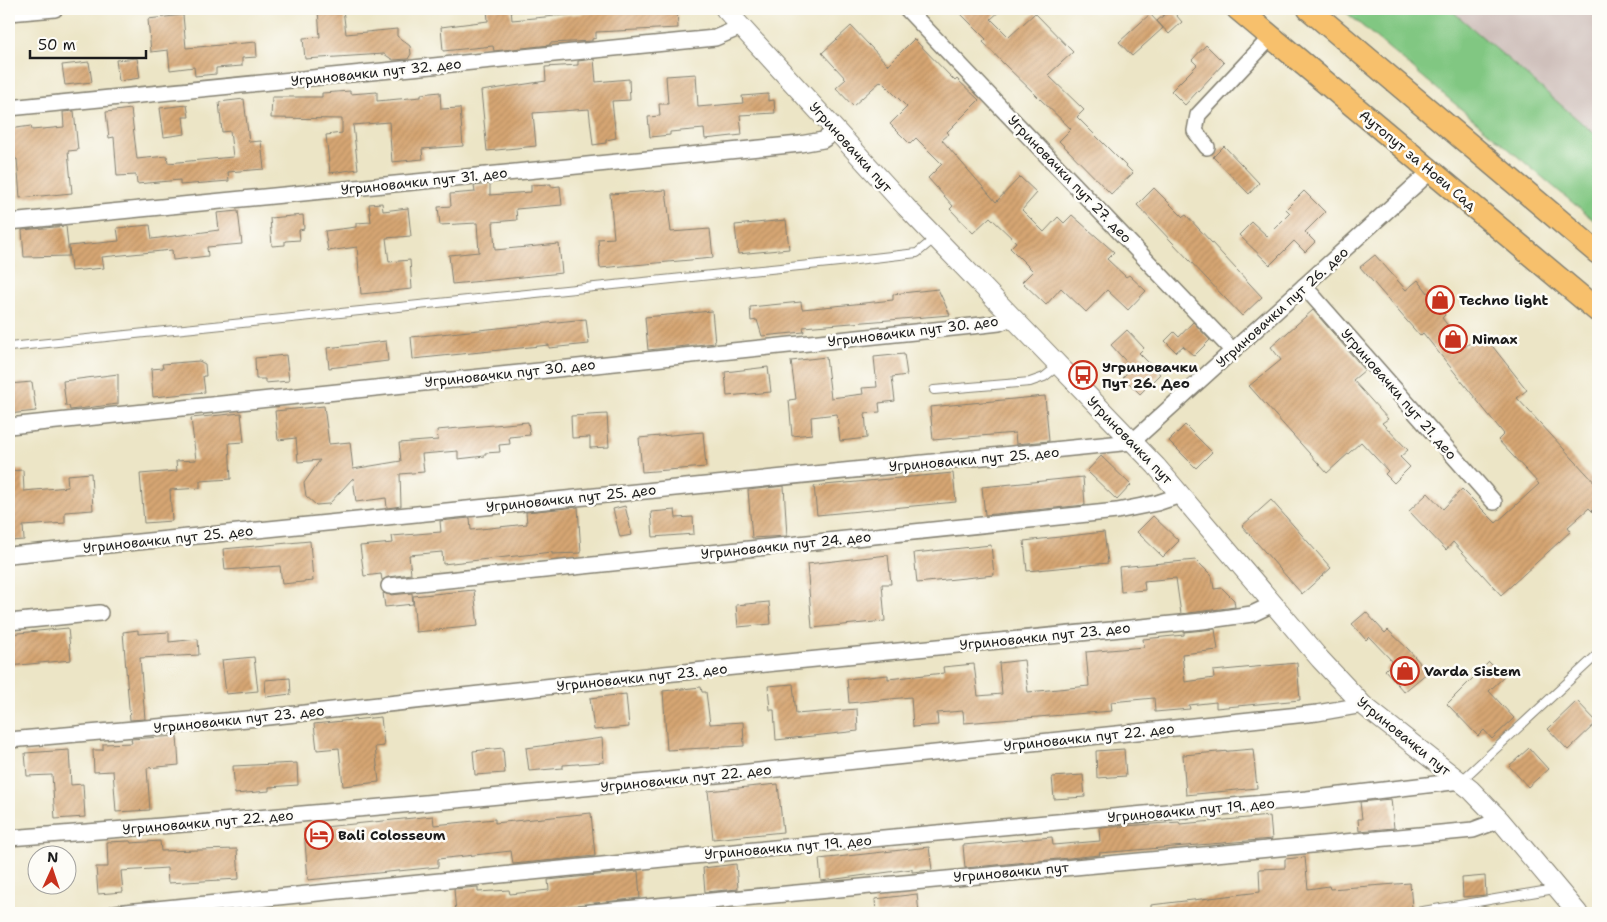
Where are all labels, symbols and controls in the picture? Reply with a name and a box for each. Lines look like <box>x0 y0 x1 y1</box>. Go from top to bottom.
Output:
scale bar <box>30 28 146 60</box>
text: 50 m <box>38 35 76 55</box>
street label: Угриновачки пут 32. део <box>290 54 462 90</box>
street label: Угриновачки пут <box>806 98 897 197</box>
street label: Аутопут за Нови Сад <box>1356 106 1480 214</box>
street label: Угриновачки пут 27. део <box>1004 111 1136 247</box>
street label: Угриновачки пут 31. део <box>340 163 508 199</box>
street label: Угриновачки пут 26. део <box>1212 243 1352 371</box>
shop icon: Techno light <box>1425 285 1455 315</box>
place label: Techno light <box>1459 291 1549 309</box>
street label: Угриновачки пут 30. део <box>827 312 999 350</box>
shop icon: Nimax <box>1438 324 1468 354</box>
street label: Угриновачки пут 21. део <box>1337 325 1461 463</box>
place label: Nimax <box>1472 330 1518 348</box>
street label: Угриновачки пут 30. део <box>424 355 596 391</box>
place label: Угриновачки Пут 26. Део <box>1102 358 1198 392</box>
bus stop icon: Угриновачки Пут 26. Део <box>1068 360 1098 390</box>
street label: Угриновачки пут <box>1083 392 1177 488</box>
street label: Угриновачки пут 25. део <box>888 443 1060 475</box>
street label: Угриновачки пут 25. део <box>485 480 657 516</box>
street label: Угриновачки пут 25. део <box>82 521 254 557</box>
street label: Угриновачки пут 24. део <box>700 527 872 563</box>
street label: Угриновачки пут 23. део <box>959 618 1131 654</box>
shop icon: Varda Sistem <box>1390 656 1420 686</box>
street label: Угриновачки пут 23. део <box>556 659 728 695</box>
place label: Varda Sistem <box>1424 662 1521 680</box>
street label: Угриновачки пут <box>1353 693 1455 780</box>
street label: Угриновачки пут 23. део <box>153 701 325 737</box>
street label: Угриновачки пут 22. део <box>1003 719 1175 755</box>
street label: Угриновачки пут 22. део <box>600 760 772 796</box>
street label: Угриновачки пут 19. део <box>1106 794 1276 826</box>
street label: Угриновачки пут 22. део <box>122 806 294 838</box>
hotel icon: Bali Colosseum <box>304 820 334 850</box>
place label: Bali Colosseum <box>338 826 446 844</box>
street label: Угриновачки пут 19. део <box>703 831 873 863</box>
north arrow <box>28 844 78 894</box>
text: N <box>47 848 59 866</box>
street label: Угриновачки пут <box>953 858 1070 886</box>

